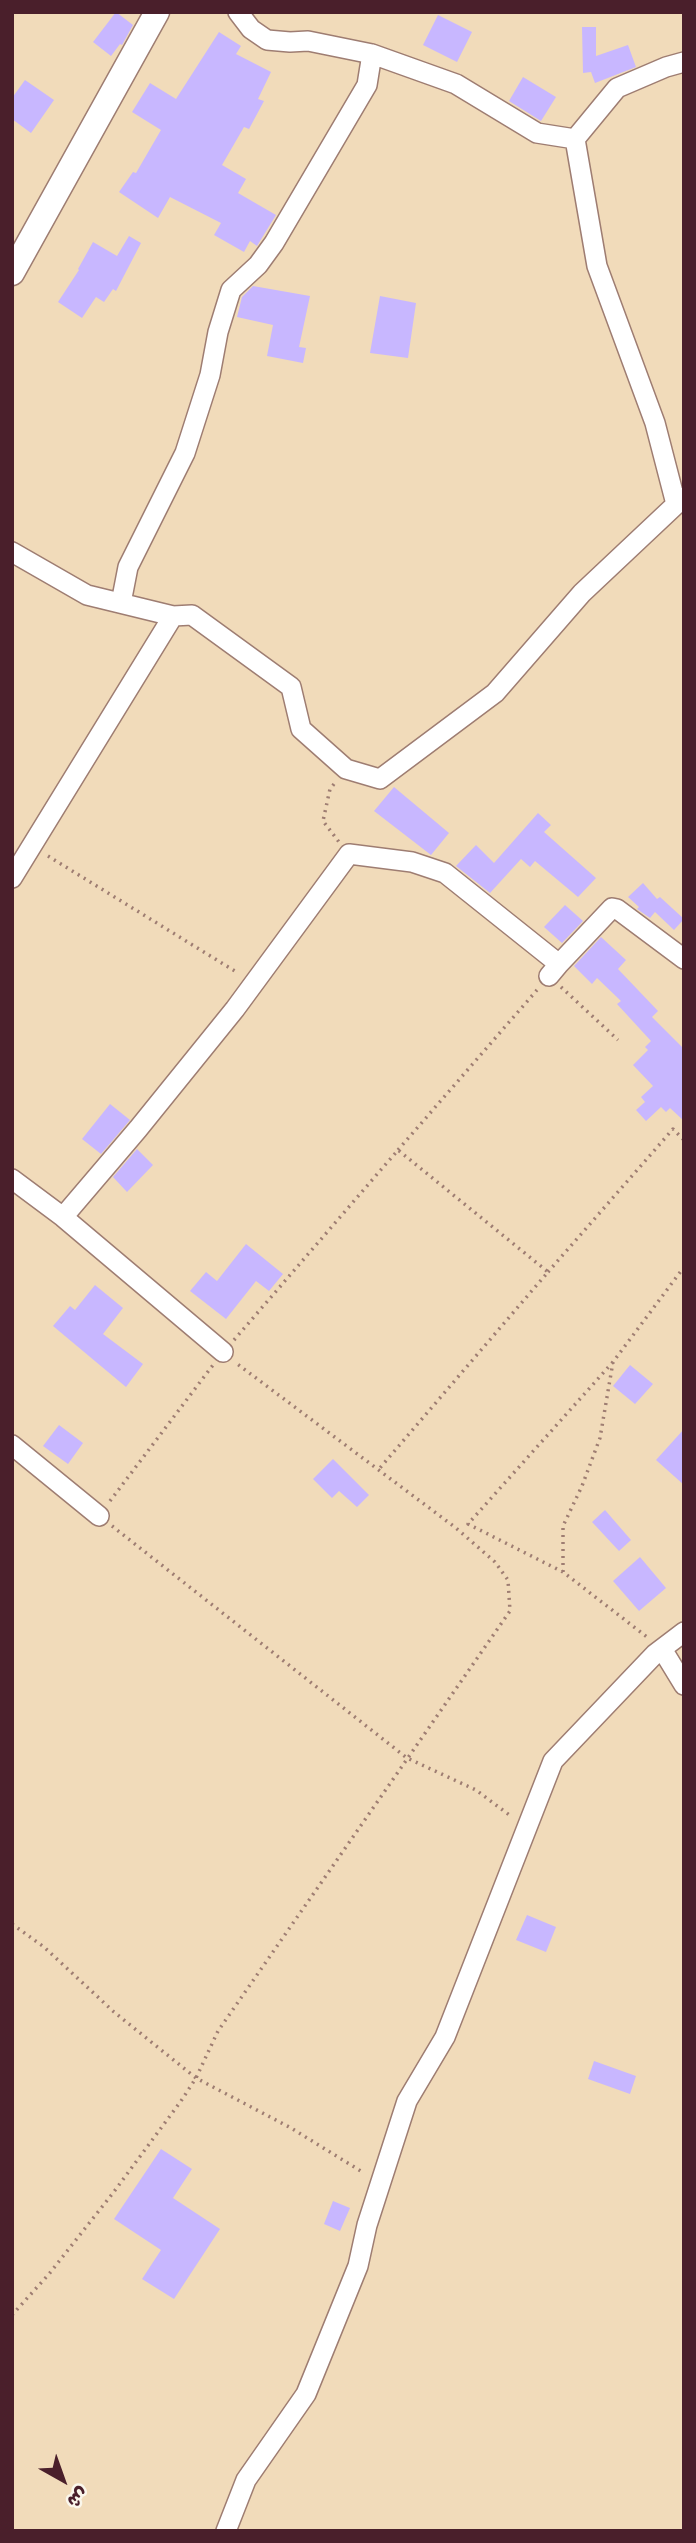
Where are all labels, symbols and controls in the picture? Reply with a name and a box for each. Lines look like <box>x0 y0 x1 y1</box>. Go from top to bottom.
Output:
north arrow <box>28 2445 98 2515</box>
text: ش <box>60 2479 94 2514</box>

